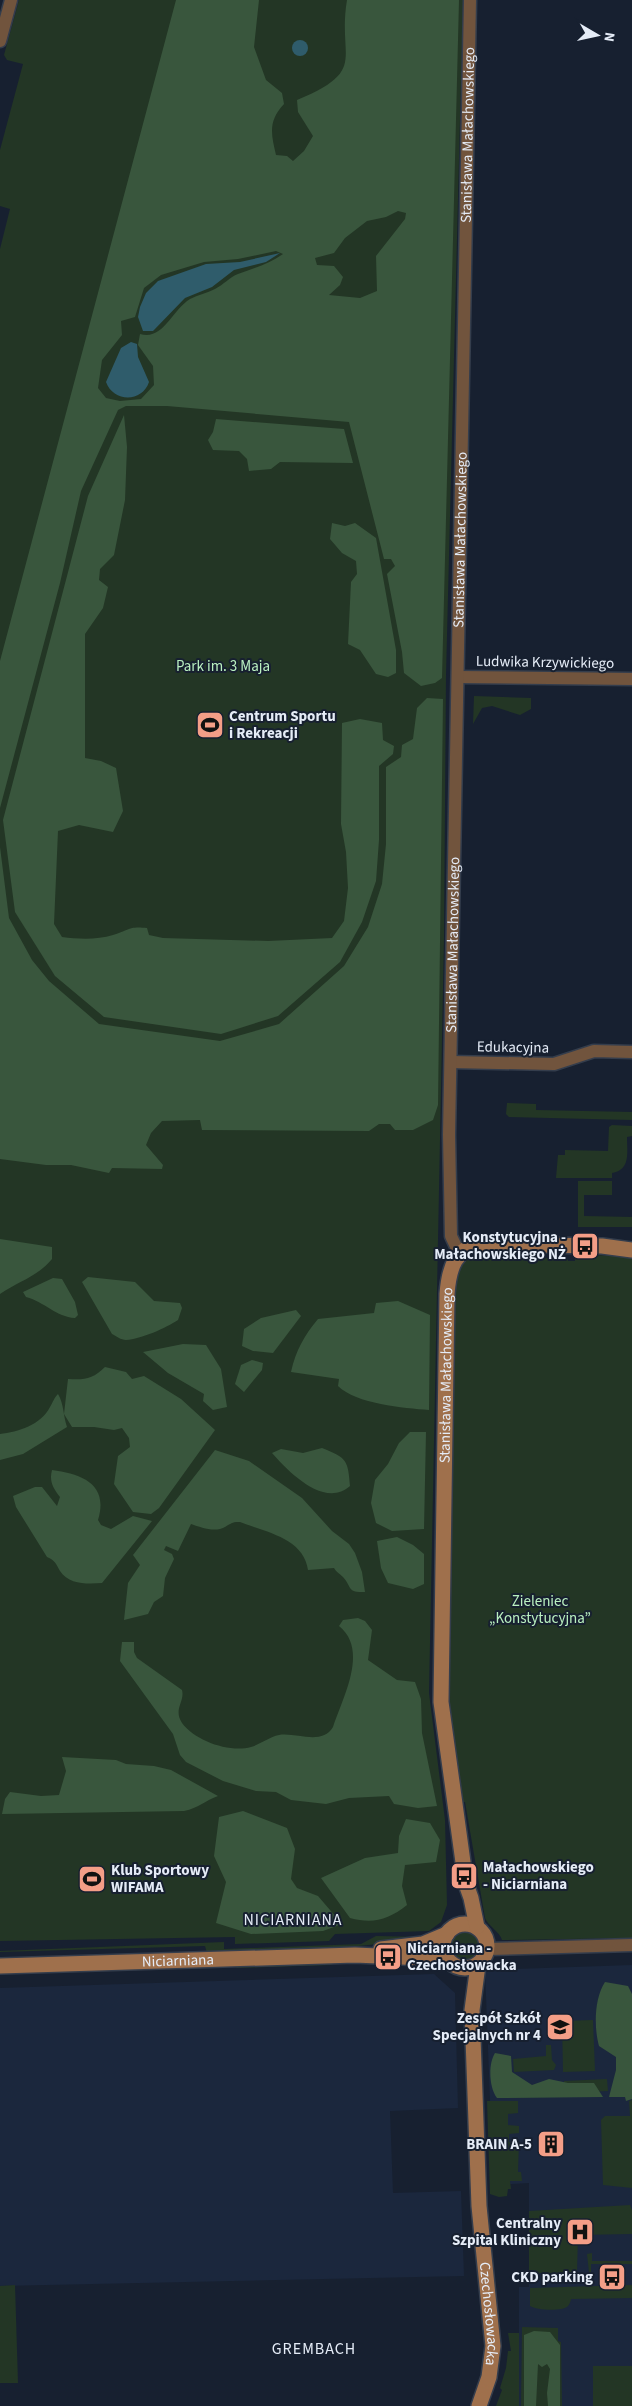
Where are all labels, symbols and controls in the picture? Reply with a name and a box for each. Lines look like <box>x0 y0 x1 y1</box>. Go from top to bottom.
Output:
north arrow <box>572 10 622 60</box>
text: N <box>598 31 619 43</box>
street label: Stanisława Małachowskiego <box>456 47 480 223</box>
street label: Stanisława Małachowskiego <box>448 452 473 628</box>
street label: Ludwika Krzywickiego <box>476 651 614 674</box>
park label: Park im. 3 Maja <box>176 656 270 677</box>
place label: Centrum Sportu i Rekreacji <box>229 706 336 744</box>
sports icon: Centrum Sportu i Rekreacji <box>195 710 225 740</box>
street label: Stanisława Małachowskiego <box>441 857 465 1033</box>
street label: Edukacyjna <box>477 1036 549 1059</box>
place label: Konstytucyjna - Małachowskiego NŻ <box>434 1227 566 1265</box>
bus stop icon: Konstytucyjna - Małachowskiego NŻ <box>570 1231 600 1261</box>
street label: Stanisława Małachowskiego <box>435 1286 459 1463</box>
park label: Zieleniec „Konstytucyjna” <box>489 1591 591 1629</box>
place label: Małachowskiego - Niciarniana <box>483 1857 594 1895</box>
place label: Klub Sportowy WIFAMA <box>111 1860 209 1898</box>
bus stop icon: Małachowskiego - Niciarniana <box>449 1861 479 1891</box>
sports icon: Klub Sportowy WIFAMA <box>77 1864 107 1894</box>
district label: NICIARNIANA <box>244 1909 342 1931</box>
place label: Niciarniana - Czechosłowacka <box>407 1938 517 1976</box>
bus stop icon: Niciarniana - Czechosłowacka <box>373 1942 403 1972</box>
street label: Niciarniana <box>142 1949 214 1973</box>
place label: Zespół Szkół Specjalnych nr 4 <box>433 2008 542 2046</box>
school or university icon: Zespół Szkół Specjalnych nr 4 <box>545 2012 575 2042</box>
building icon: BRAIN A-5 <box>536 2129 566 2159</box>
place label: BRAIN A-5 <box>466 2134 532 2155</box>
place label: Centralny Szpital Kliniczny <box>452 2213 561 2251</box>
hospital icon: Centralny Szpital Kliniczny <box>565 2217 595 2247</box>
street label: Czechosłowacka <box>474 2261 503 2367</box>
bus stop icon: CKD parking <box>597 2262 627 2292</box>
place label: CKD parking <box>511 2267 593 2288</box>
district label: GREMBACH <box>272 2338 356 2360</box>

